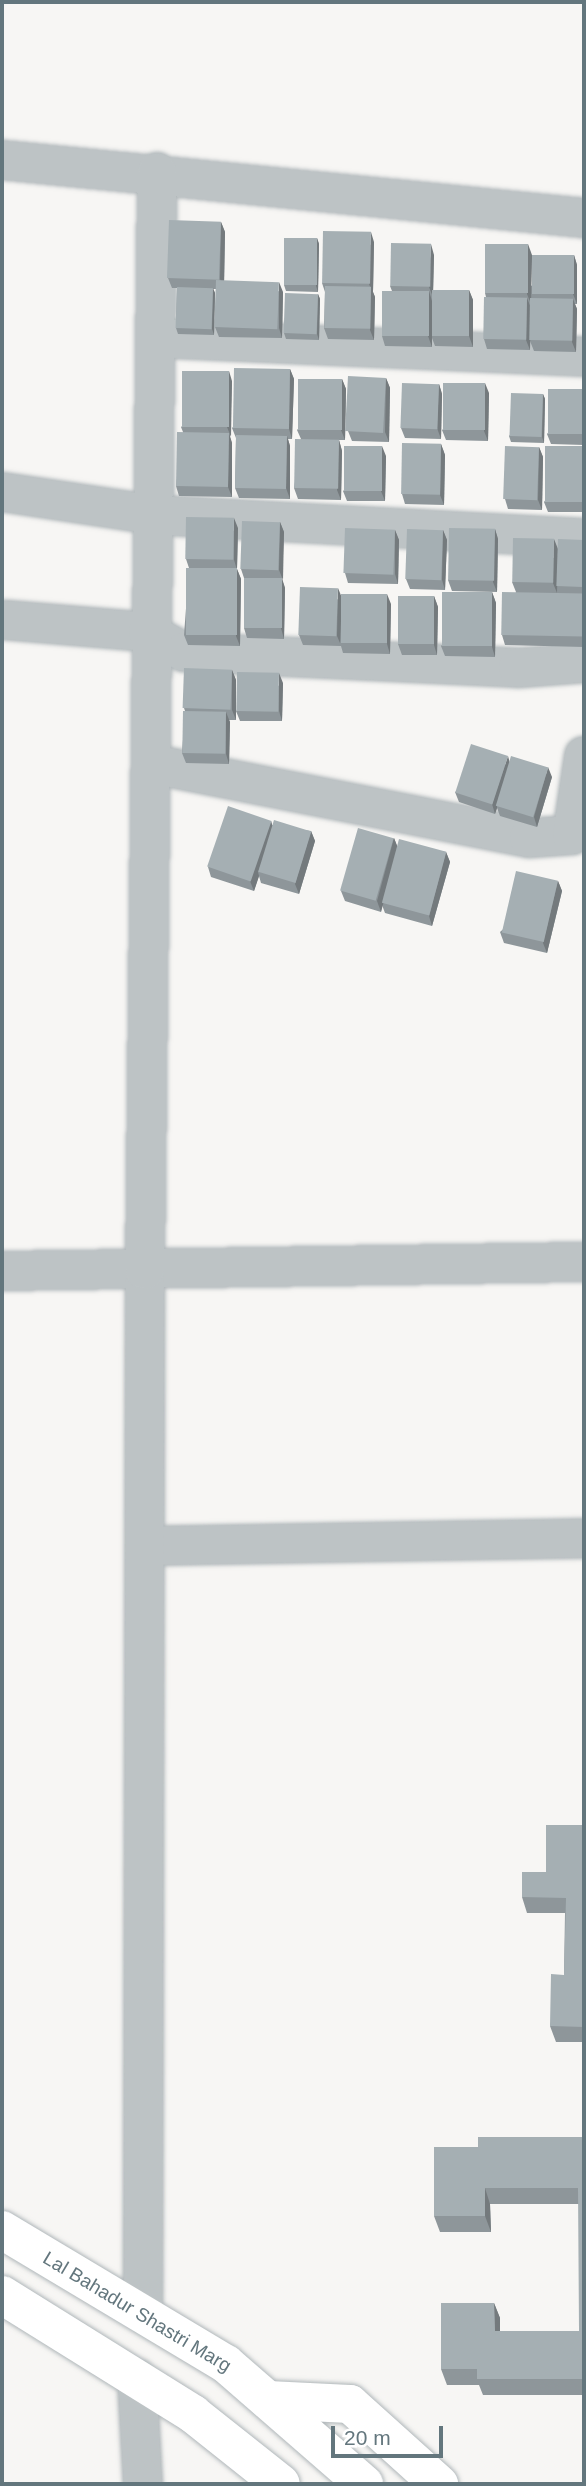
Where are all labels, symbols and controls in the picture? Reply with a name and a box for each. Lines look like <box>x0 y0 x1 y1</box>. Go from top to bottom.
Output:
street label: Lal Bahadur Shastri Marg <box>39 2247 235 2377</box>
scale bar <box>334 2412 446 2456</box>
text: 20 m <box>344 2426 391 2449</box>

